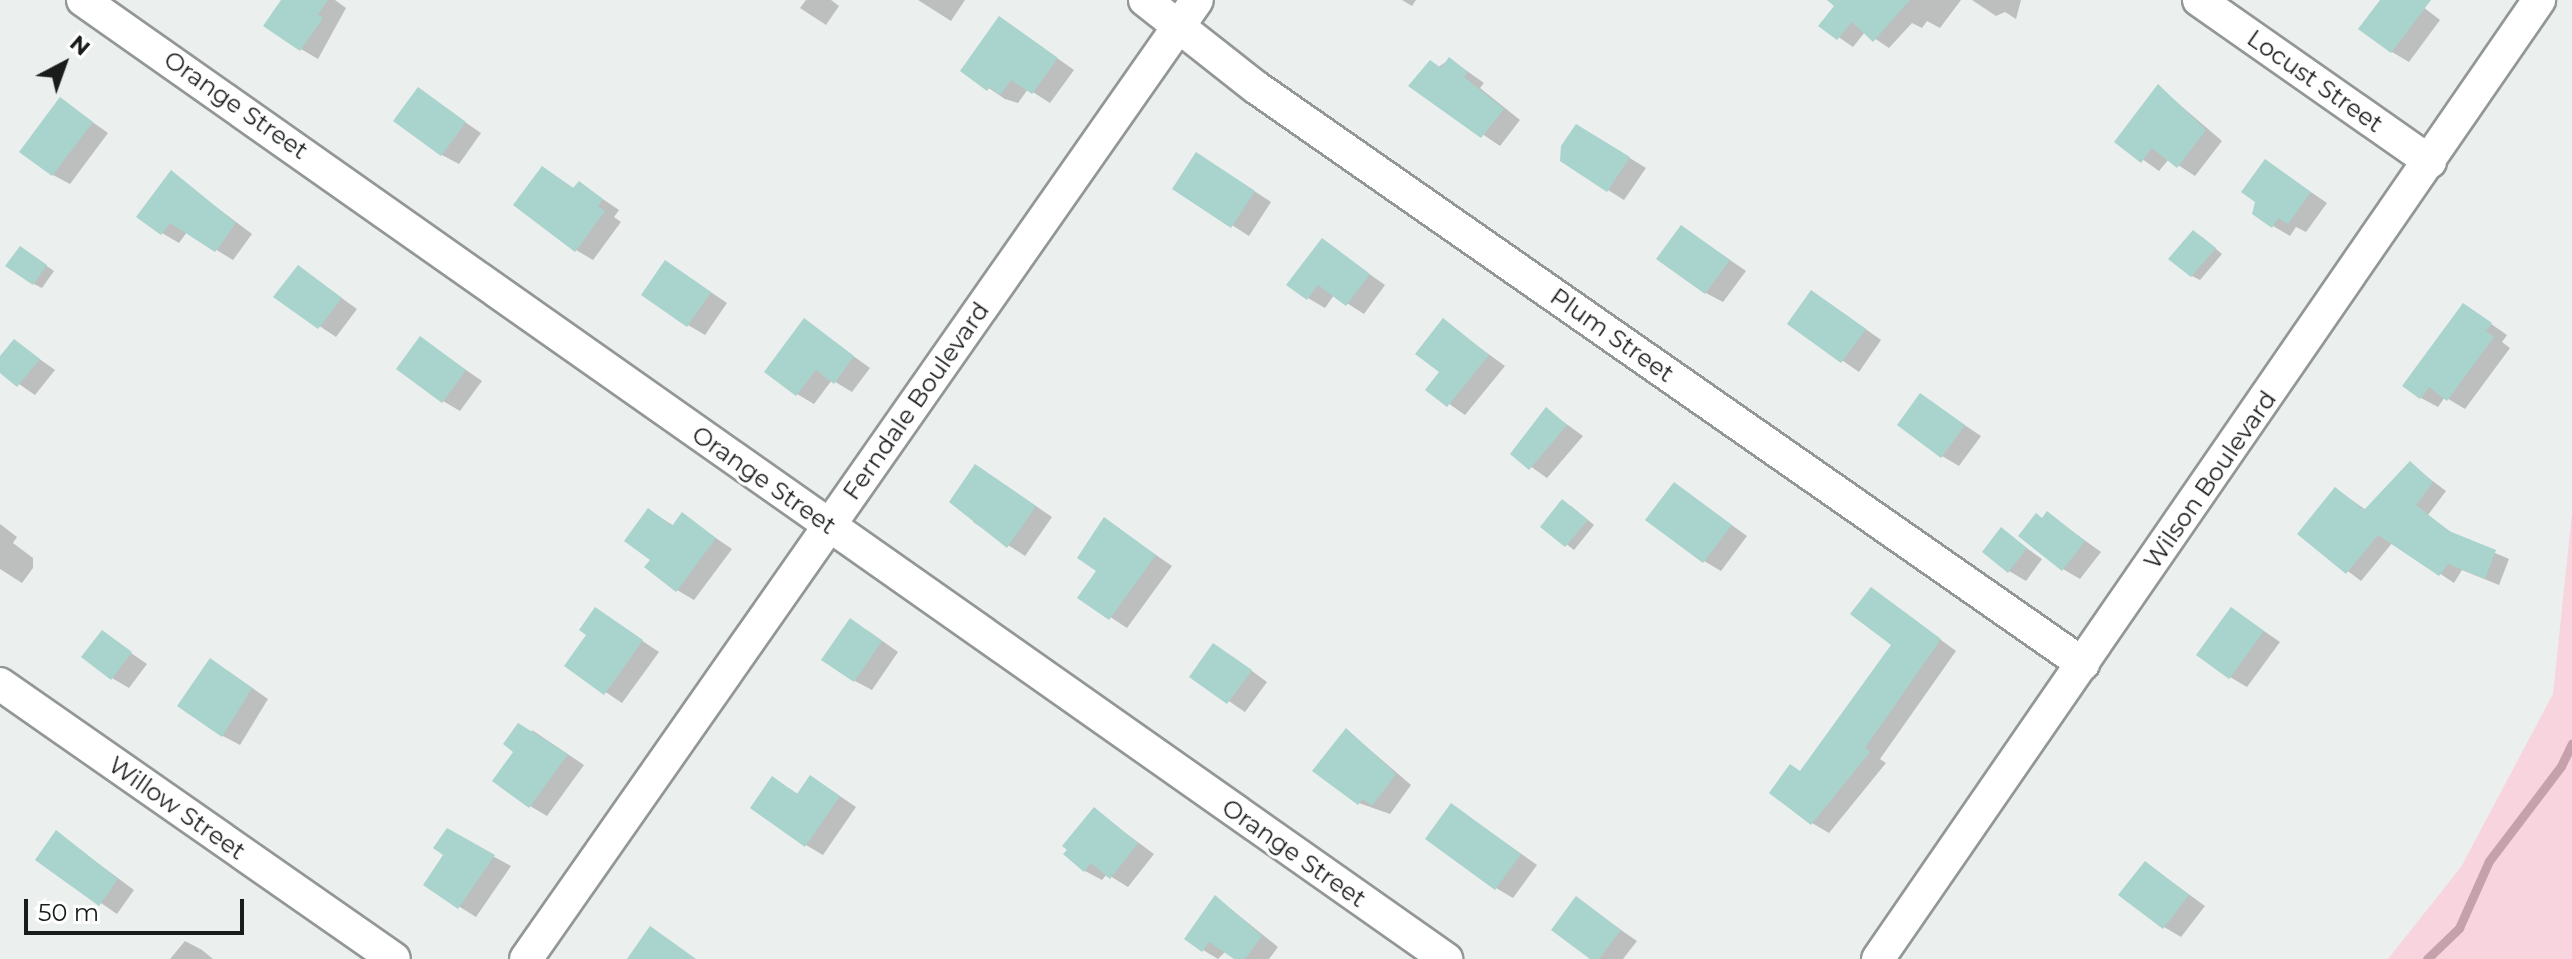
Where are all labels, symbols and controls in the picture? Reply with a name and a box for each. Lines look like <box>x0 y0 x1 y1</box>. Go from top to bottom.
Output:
north arrow <box>24 24 104 104</box>
street label: Locust Street <box>2242 24 2388 138</box>
text: N <box>65 29 96 62</box>
street label: Orange Street <box>159 45 313 165</box>
street label: Plum Street <box>1545 282 1679 388</box>
street label: Ferndale Boulevard <box>837 297 995 505</box>
street label: Wilson Boulevard <box>2138 385 2282 575</box>
street label: Orange Street <box>687 420 841 540</box>
street label: Willow Street <box>103 750 251 866</box>
street label: Orange Street <box>1217 793 1371 913</box>
scale bar <box>28 883 248 933</box>
text: 50 m <box>38 898 99 927</box>

